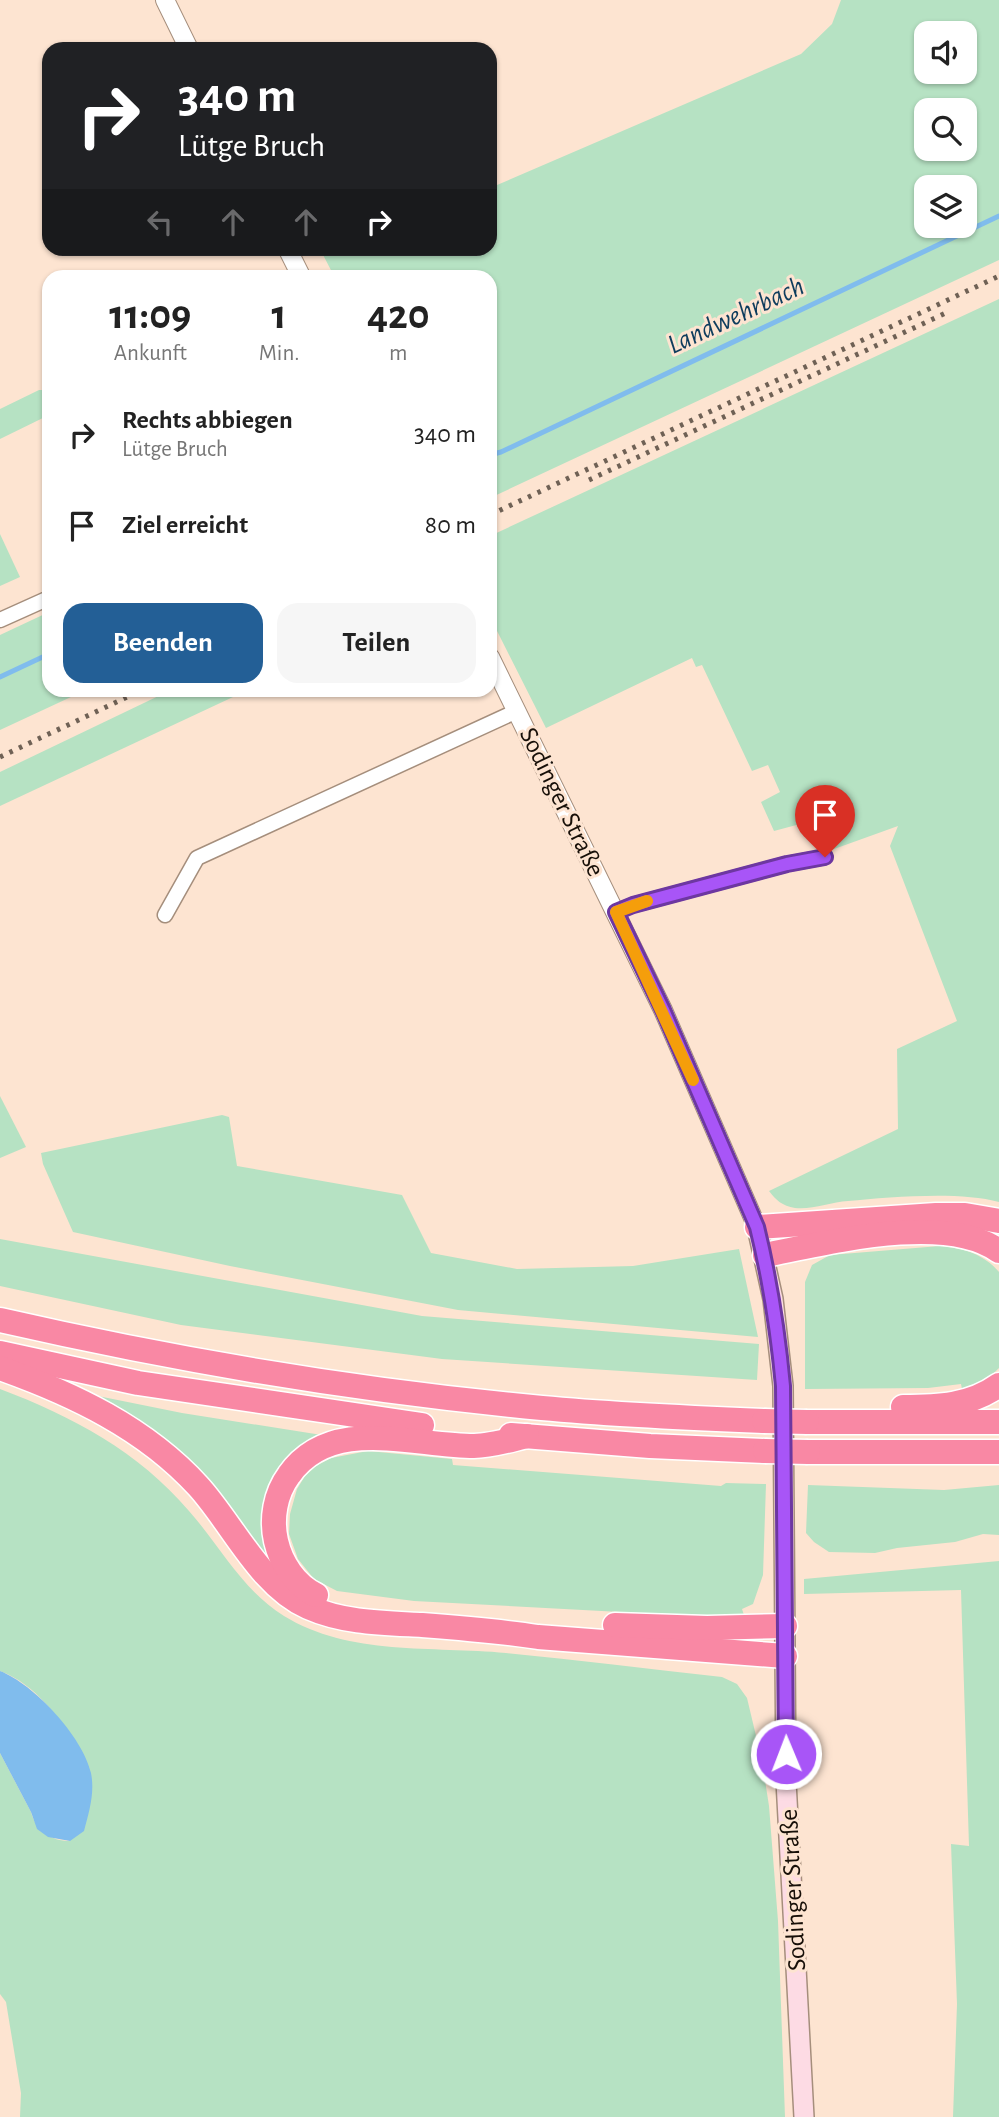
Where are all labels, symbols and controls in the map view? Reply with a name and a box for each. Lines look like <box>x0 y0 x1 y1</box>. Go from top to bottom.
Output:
map controls <box>914 21 977 238</box>
button: sound <box>914 21 977 84</box>
icon: right <box>63 70 154 161</box>
text: 340 m <box>178 72 296 121</box>
button: search <box>914 98 977 161</box>
text: Lütge Bruch <box>178 130 325 162</box>
button: layers <box>914 175 977 238</box>
icon: left <box>141 203 179 241</box>
icon: ahead <box>214 203 252 241</box>
icon: ahead <box>287 203 325 241</box>
icon: right <box>360 203 398 241</box>
water label: Landwehrbach <box>663 272 809 360</box>
text: 11:09 <box>109 294 191 336</box>
text: 1 <box>272 294 287 336</box>
text: 420 <box>367 294 430 336</box>
text: Ankunft <box>114 342 187 365</box>
text: Min. <box>259 342 300 365</box>
text: m <box>389 342 407 365</box>
text: Rechts abbiegen <box>122 407 293 433</box>
icon: right <box>63 416 101 454</box>
text: 340 m <box>414 421 476 447</box>
text: Lütge Bruch <box>122 438 228 461</box>
icon: arrive <box>63 507 101 545</box>
text: Ziel erreicht <box>122 512 248 538</box>
text: 80 m <box>425 512 476 538</box>
button: Beenden <box>63 603 263 683</box>
button: Teilen <box>277 603 476 683</box>
street label: Sodinger Straße <box>515 723 609 881</box>
pin <box>795 785 855 857</box>
icon: arrive <box>806 796 844 834</box>
position arrow <box>749 1717 823 1791</box>
street label: Sodinger Straße <box>776 1808 810 1972</box>

